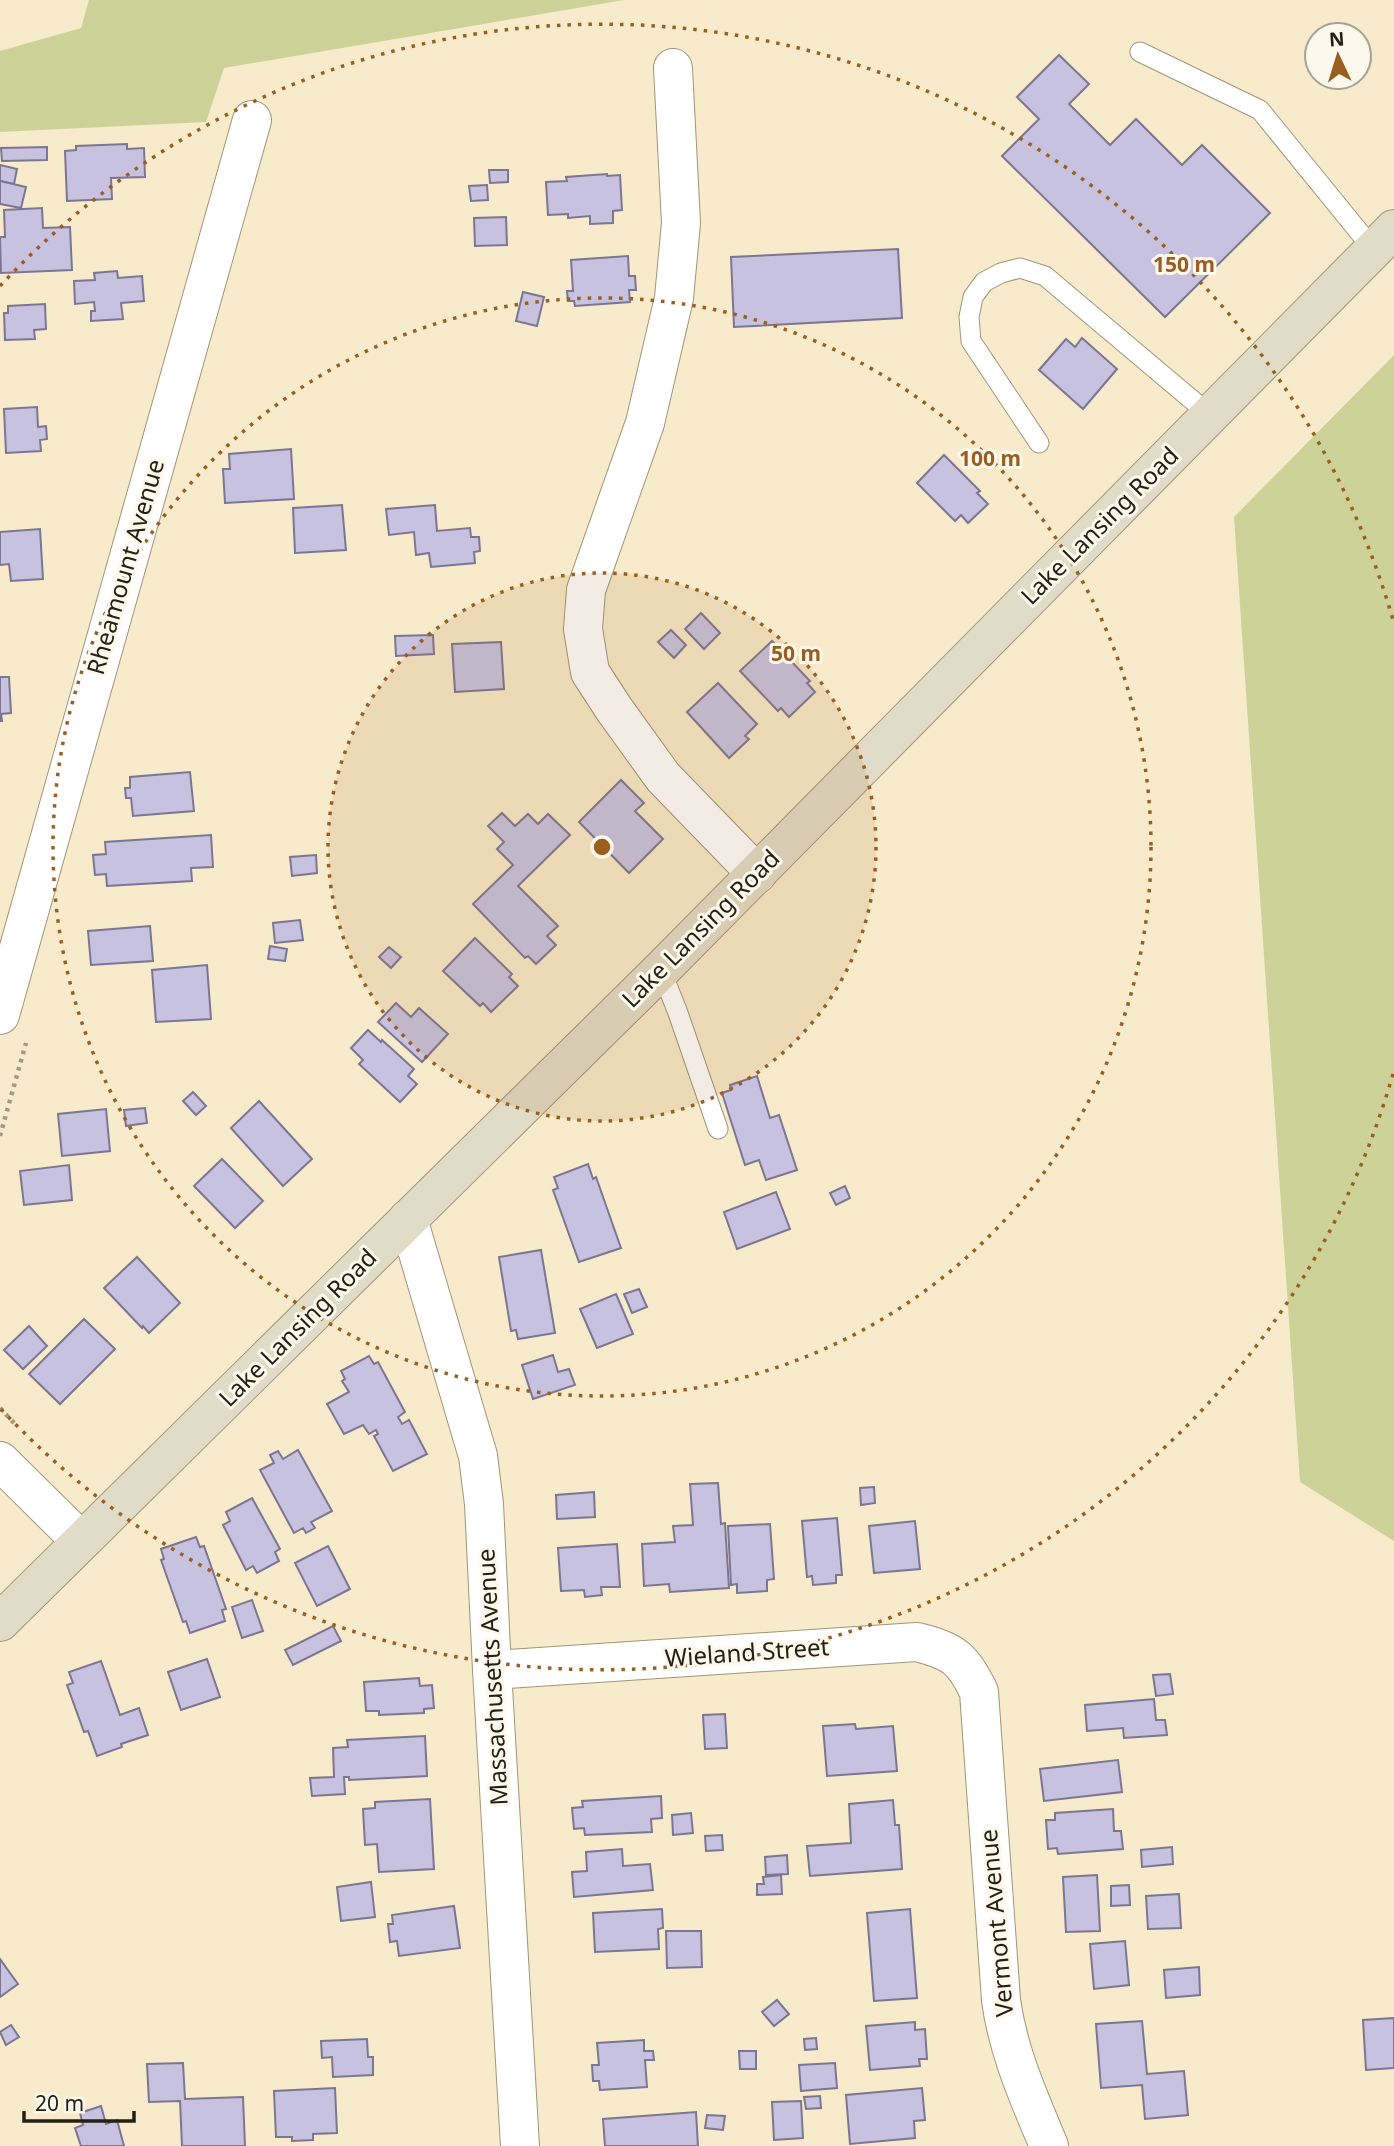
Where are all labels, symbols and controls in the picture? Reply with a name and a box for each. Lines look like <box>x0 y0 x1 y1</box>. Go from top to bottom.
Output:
north arrow <box>1303 21 1373 91</box>
text: N <box>1328 26 1345 53</box>
text: 150 m <box>1153 250 1215 278</box>
street label: Lake Lansing Road <box>1013 439 1185 611</box>
text: 100 m <box>959 444 1021 472</box>
street label: Rheamount Avenue <box>78 455 171 678</box>
text: 50 m <box>771 639 821 667</box>
centre of rings <box>590 835 614 859</box>
street label: Lake Lansing Road <box>614 842 786 1014</box>
street label: Lake Lansing Road <box>211 1241 383 1413</box>
street label: Massachusetts Avenue <box>468 1548 515 1806</box>
street label: Wieland Street <box>664 1629 830 1674</box>
street label: Vermont Avenue <box>971 1828 1020 2018</box>
scale bar <box>24 2080 135 2124</box>
text: 20 m <box>35 2089 84 2117</box>

